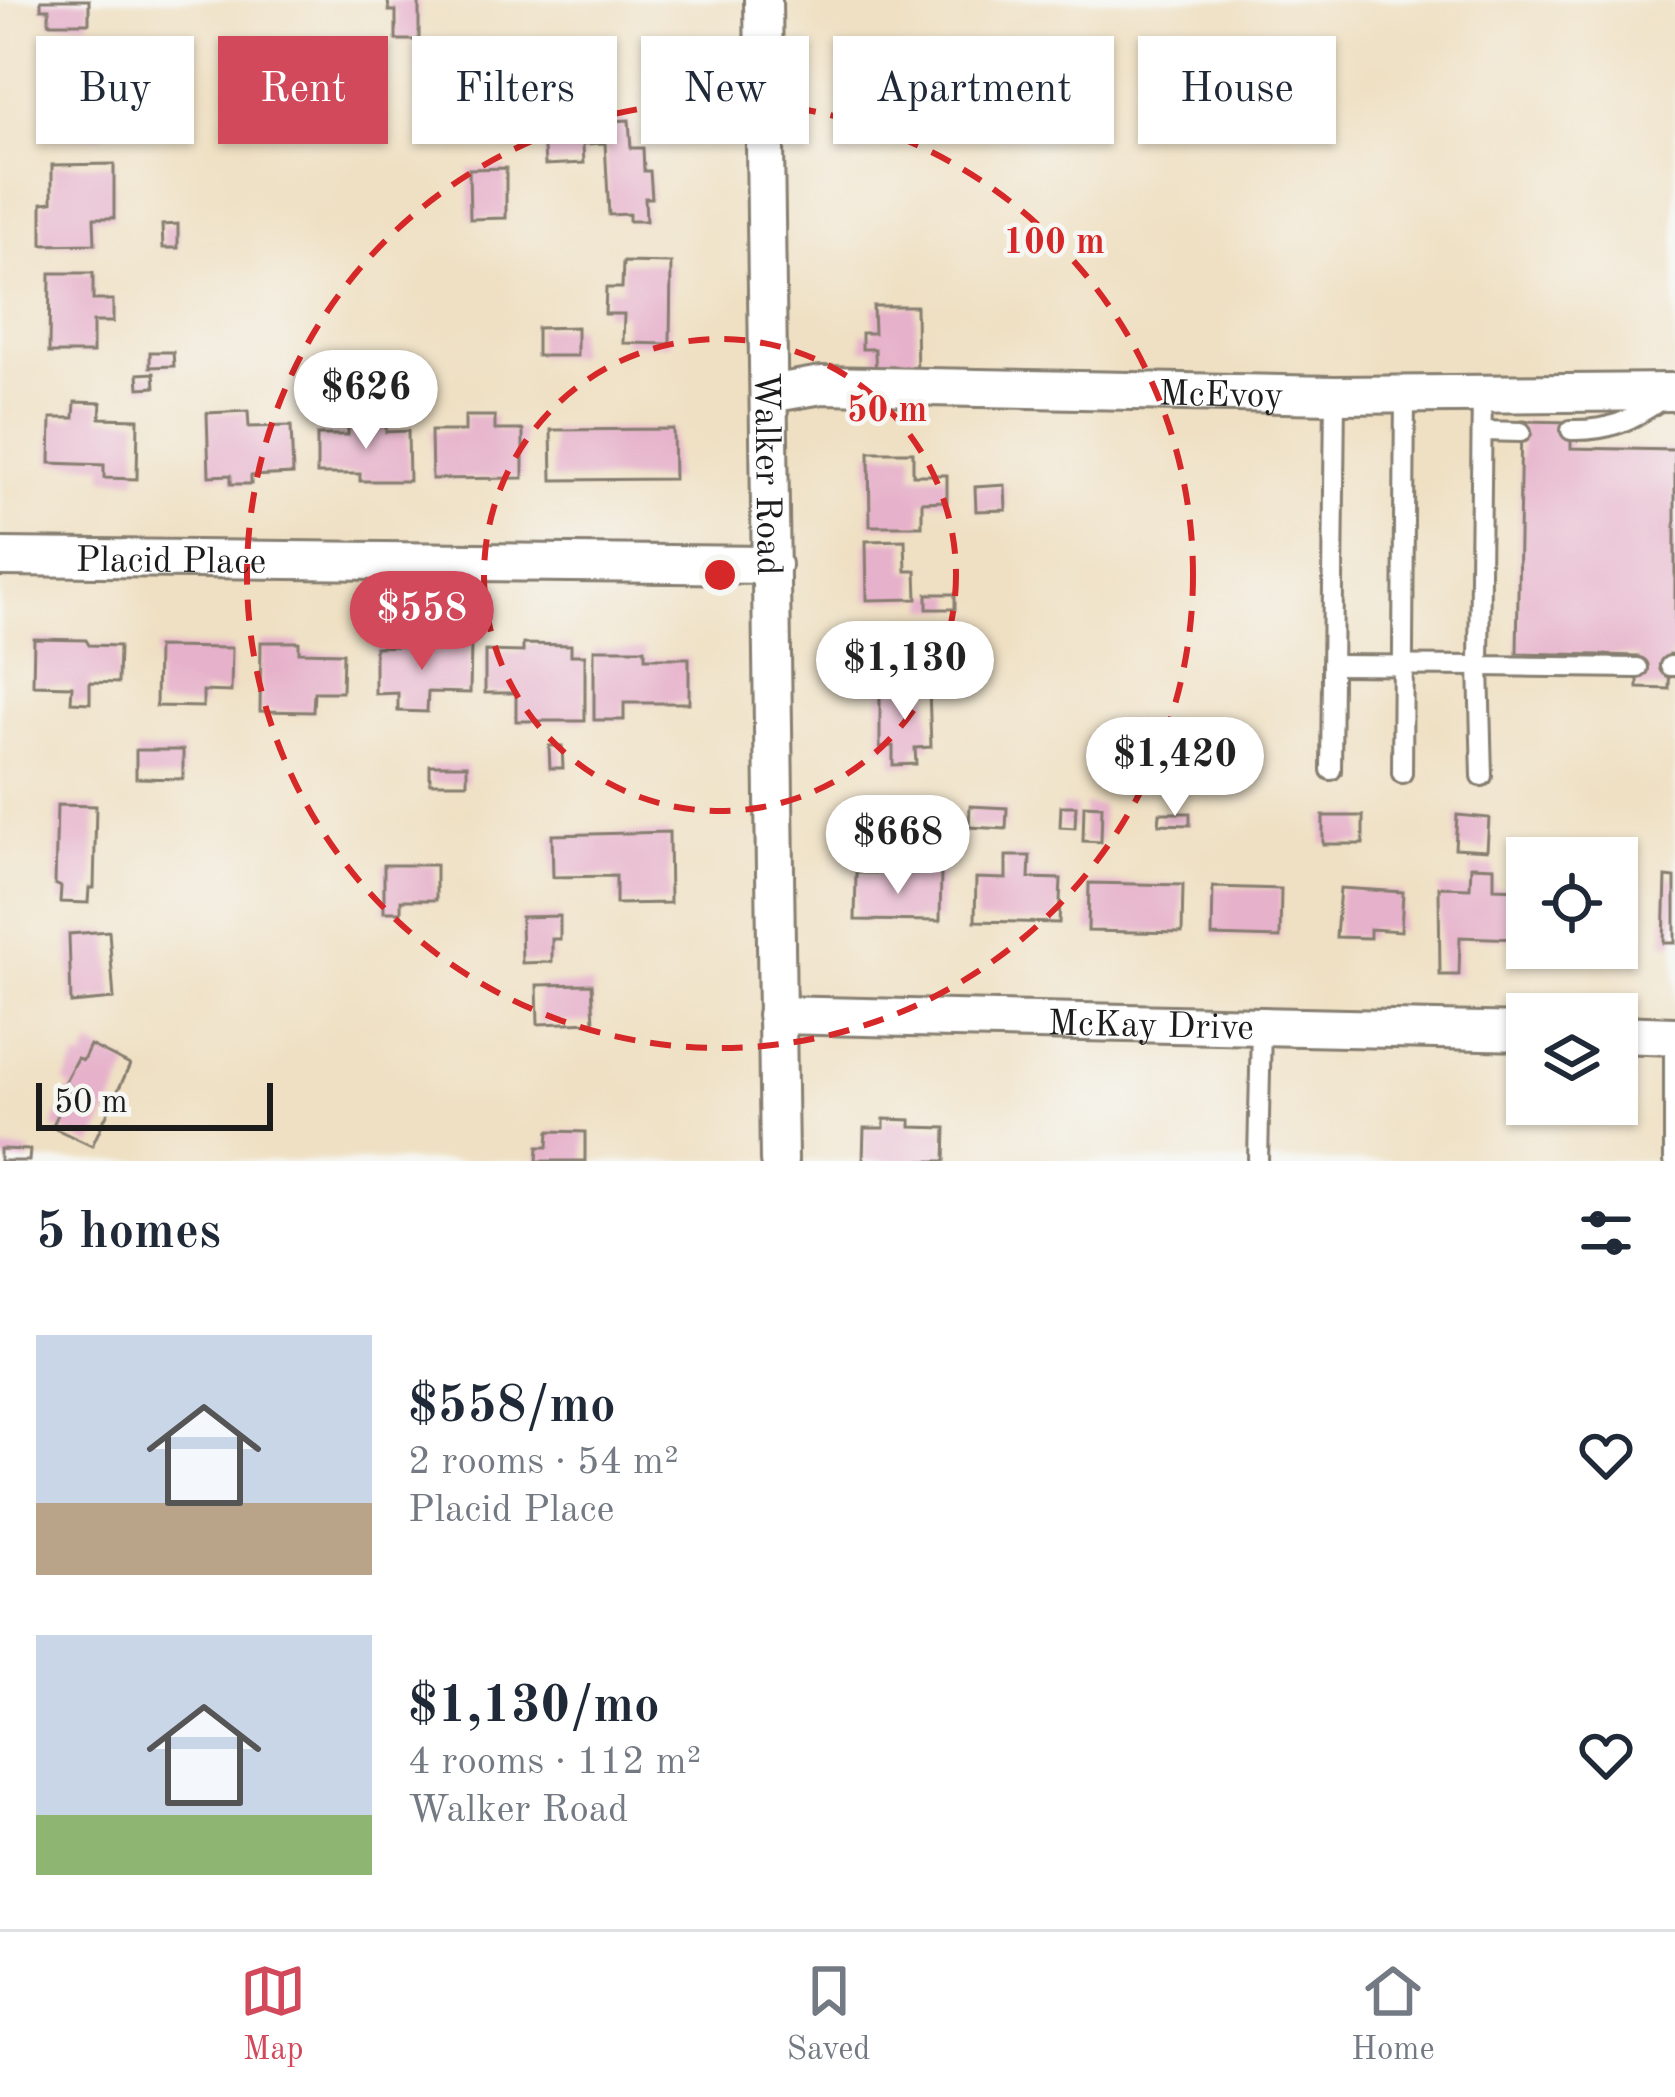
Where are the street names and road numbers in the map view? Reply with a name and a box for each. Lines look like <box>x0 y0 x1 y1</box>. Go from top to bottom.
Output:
street label: Walker Road <box>746 372 785 576</box>
street label: McEvoy <box>1158 378 1284 416</box>
street label: Placid Place <box>75 544 266 582</box>
street label: McKay Drive <box>1047 1007 1254 1048</box>

